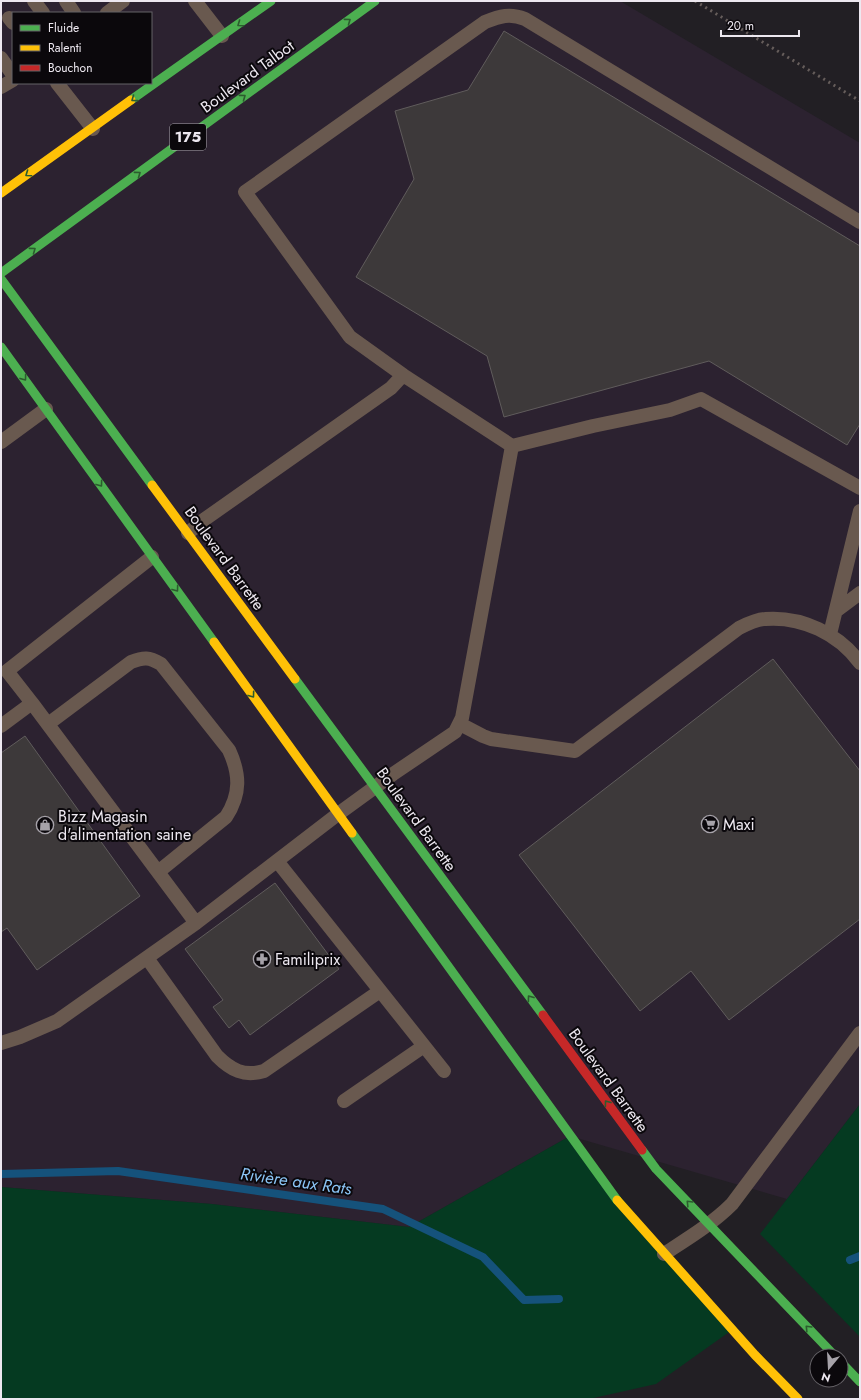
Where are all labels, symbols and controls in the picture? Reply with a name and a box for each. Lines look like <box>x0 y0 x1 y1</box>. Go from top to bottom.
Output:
legend <box>12 12 152 84</box>
scale bar <box>721 12 799 38</box>
text: 20 m <box>727 17 754 35</box>
text: Fluide <box>48 19 79 37</box>
one-way arrow <box>237 19 244 26</box>
one-way arrow <box>343 19 350 26</box>
street label: Boulevard Talbot <box>196 34 299 118</box>
text: Ralenti <box>48 39 82 57</box>
text: Bouchon <box>48 59 92 77</box>
one-way arrow <box>131 94 138 102</box>
one-way arrow <box>238 95 245 102</box>
road number: 175 <box>170 124 206 150</box>
one-way arrow <box>25 169 32 177</box>
one-way arrow <box>133 172 140 179</box>
one-way arrow <box>28 248 35 255</box>
one-way arrow <box>19 374 26 381</box>
one-way arrow <box>95 480 103 487</box>
street label: Boulevard Barrette <box>179 502 270 615</box>
one-way arrow <box>171 585 178 592</box>
one-way arrow <box>247 690 254 697</box>
street label: Boulevard Barrette <box>371 763 462 876</box>
place label: Bizz Magasin d'alimentation saine <box>58 805 191 846</box>
place label: Maxi <box>723 813 755 836</box>
supermarket icon: Maxi <box>700 814 720 834</box>
shop icon: Bizz Magasin d'alimentation saine <box>35 815 55 835</box>
place label: Familiprix <box>275 948 340 971</box>
pharmacy icon: Familiprix <box>252 949 272 969</box>
one-way arrow <box>527 995 535 1002</box>
street label: Boulevard Barrette <box>563 1024 654 1137</box>
one-way arrow <box>605 1100 612 1107</box>
water label: Rivière aux Rats <box>239 1161 353 1201</box>
one-way arrow <box>686 1200 694 1208</box>
one-way arrow <box>805 1325 813 1333</box>
north arrow <box>809 1348 849 1388</box>
text: N <box>819 1369 833 1386</box>

